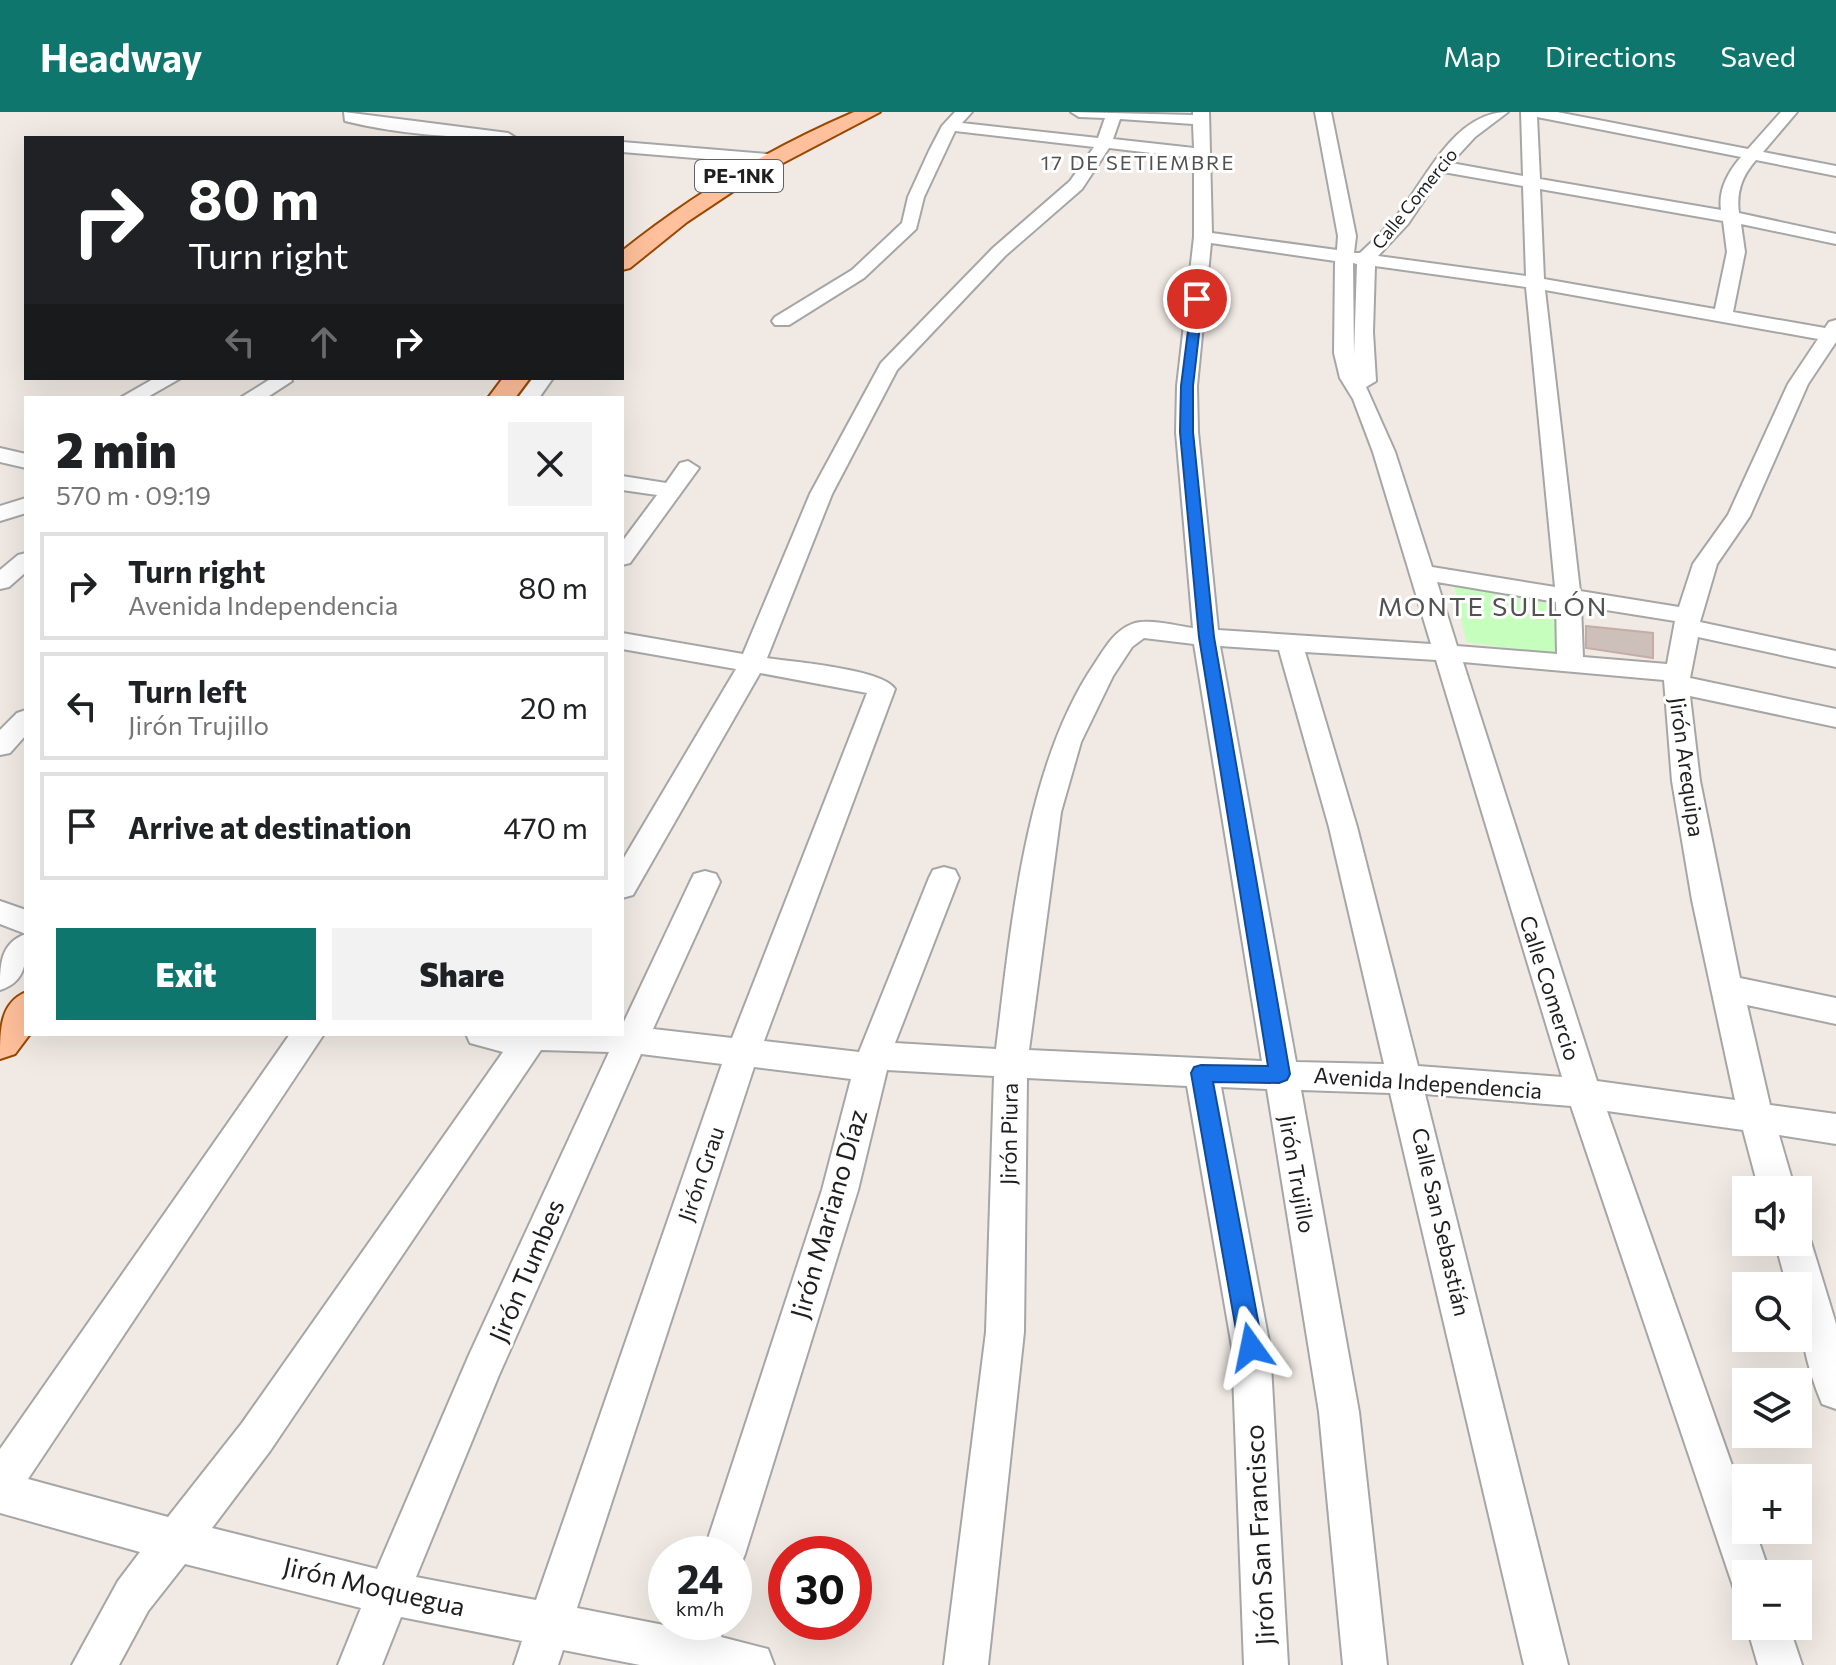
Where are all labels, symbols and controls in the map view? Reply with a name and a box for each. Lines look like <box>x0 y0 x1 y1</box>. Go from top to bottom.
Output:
text: Headway <box>40 33 202 80</box>
text: Map <box>1443 39 1501 73</box>
text: Directions <box>1545 39 1676 73</box>
text: Saved <box>1720 39 1796 73</box>
street label: Calle Comercio <box>1367 144 1462 253</box>
district label: 17 DE SETIEMBRE <box>1041 150 1235 174</box>
road number: PE-1NK <box>695 160 783 192</box>
text: 80 m <box>188 163 319 232</box>
icon: right <box>56 168 160 272</box>
text: Turn right <box>188 232 349 276</box>
pin <box>1163 265 1231 333</box>
icon: arrive <box>1175 277 1219 321</box>
icon: left <box>218 320 262 364</box>
icon: ahead <box>302 320 346 364</box>
icon: right <box>386 320 430 364</box>
text: 2 min <box>56 419 177 478</box>
button: close <box>508 422 592 506</box>
text: 570 m · 09:19 <box>56 479 211 510</box>
text: Turn right <box>128 552 265 589</box>
icon: right <box>60 564 104 608</box>
text: 80 m <box>518 568 588 605</box>
text: Avenida Independencia <box>128 589 398 620</box>
district label: MONTE SULLÓN <box>1378 590 1608 621</box>
text: Turn left <box>128 672 247 709</box>
icon: left <box>60 684 104 728</box>
text: 20 m <box>520 688 588 725</box>
street label: Jirón Arequipa <box>1664 695 1711 839</box>
text: Jirón Trujillo <box>128 709 269 740</box>
icon: arrive <box>60 804 104 848</box>
text: Arrive at destination <box>128 808 412 845</box>
text: 470 m <box>503 808 588 845</box>
street label: Calle Comercio <box>1514 912 1587 1064</box>
button: Exit <box>56 928 316 1020</box>
button: Share <box>332 928 592 1020</box>
street label: Avenida Independencia <box>1313 1061 1543 1104</box>
street label: Jirón Piura <box>994 1083 1023 1185</box>
street label: Jirón Mariano Díaz <box>783 1105 872 1322</box>
street label: Jirón Trujillo <box>1274 1113 1321 1235</box>
street label: Jirón Grau <box>672 1123 729 1225</box>
street label: Calle San Sebastián <box>1407 1125 1476 1319</box>
map controls <box>1732 1176 1812 1640</box>
button: sound <box>1732 1176 1812 1256</box>
street label: Jirón Tumbes <box>482 1194 570 1347</box>
button: search <box>1732 1272 1812 1352</box>
position arrow <box>1209 1305 1293 1389</box>
button: layers <box>1732 1368 1812 1448</box>
street label: Jirón San Francisco <box>1237 1424 1280 1646</box>
button: + <box>1732 1464 1812 1544</box>
speed limit sign: 30 <box>768 1536 872 1640</box>
street label: Jirón Moquegua <box>280 1550 468 1622</box>
text: 24 <box>677 1553 723 1602</box>
button: − <box>1732 1560 1812 1640</box>
text: km/h <box>676 1596 724 1620</box>

